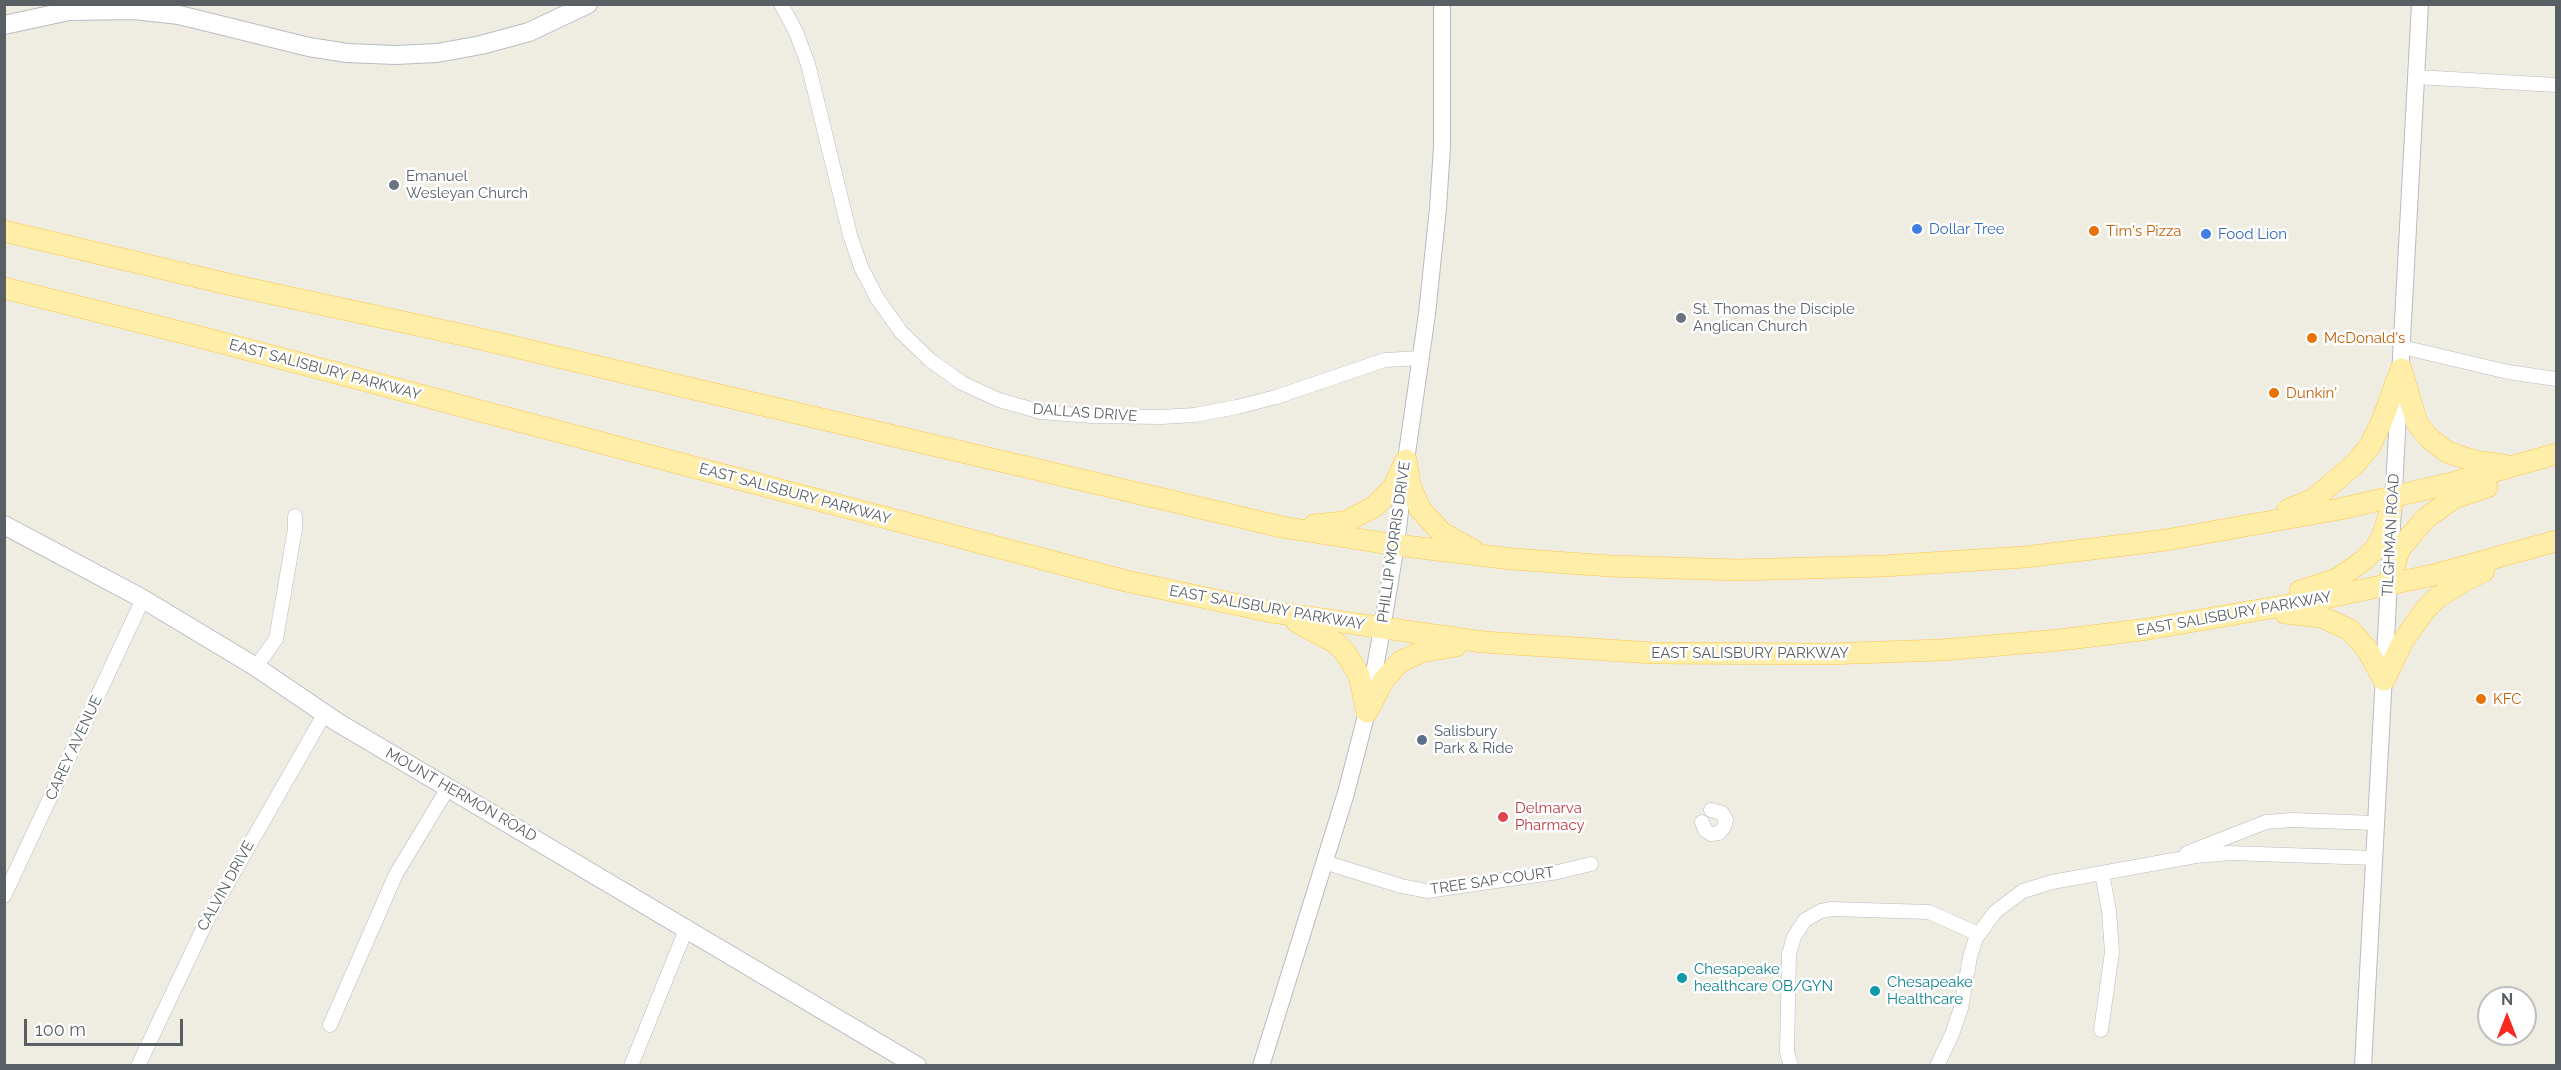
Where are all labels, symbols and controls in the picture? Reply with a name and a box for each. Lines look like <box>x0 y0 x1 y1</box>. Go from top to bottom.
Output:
place label: Emanuel Wesleyan Church <box>406 167 528 202</box>
marker: Emanuel Wesleyan Church <box>387 178 401 192</box>
place label: Dollar Tree <box>1929 220 2005 238</box>
marker: Dollar Tree <box>1910 222 1924 236</box>
place label: Tim's Pizza <box>2106 222 2181 240</box>
marker: Tim's Pizza <box>2087 224 2101 238</box>
place label: Food Lion <box>2218 225 2287 243</box>
marker: Food Lion <box>2199 227 2213 241</box>
place label: St. Thomas the Disciple Anglican Church <box>1693 300 1855 335</box>
marker: St. Thomas the Disciple Anglican Church <box>1674 311 1688 325</box>
place label: McDonald's <box>2324 329 2405 347</box>
marker: McDonald's <box>2305 331 2319 345</box>
street label: EAST SALISBURY PARKWAY <box>227 336 423 404</box>
place label: Dunkin' <box>2286 384 2337 402</box>
marker: Dunkin' <box>2267 386 2281 400</box>
street label: DALLAS DRIVE <box>1032 400 1138 426</box>
street label: EAST SALISBURY PARKWAY <box>697 460 893 528</box>
street label: PHILLIP MORRIS DRIVE <box>1374 460 1414 624</box>
street label: TILGHMAN ROAD <box>2379 473 2403 597</box>
street label: EAST SALISBURY PARKWAY <box>1168 582 1366 634</box>
street label: EAST SALISBURY PARKWAY <box>2135 588 2333 640</box>
street label: EAST SALISBURY PARKWAY <box>1651 644 1849 662</box>
place label: KFC <box>2493 690 2522 708</box>
marker: KFC <box>2474 692 2488 706</box>
street label: CAREY AVENUE <box>42 693 106 803</box>
place label: Salisbury Park & Ride <box>1434 722 1513 757</box>
marker: Salisbury Park & Ride <box>1415 733 1429 747</box>
street label: MOUNT HERMON ROAD <box>382 744 540 846</box>
place label: Delmarva Pharmacy <box>1515 799 1585 834</box>
marker: Delmarva Pharmacy <box>1496 810 1510 824</box>
street label: CALVIN DRIVE <box>194 838 258 934</box>
street label: TREE SAP COURT <box>1429 863 1555 899</box>
place label: Chesapeake healthcare OB/GYN <box>1694 960 1833 995</box>
marker: Chesapeake healthcare OB/GYN <box>1675 971 1689 985</box>
place label: Chesapeake Healthcare <box>1887 973 1973 1008</box>
marker: Chesapeake Healthcare <box>1868 984 1882 998</box>
north arrow <box>2477 986 2537 1046</box>
text: N <box>2501 990 2513 1009</box>
scale bar <box>27 1007 186 1045</box>
text: 100 m <box>35 1019 86 1040</box>

